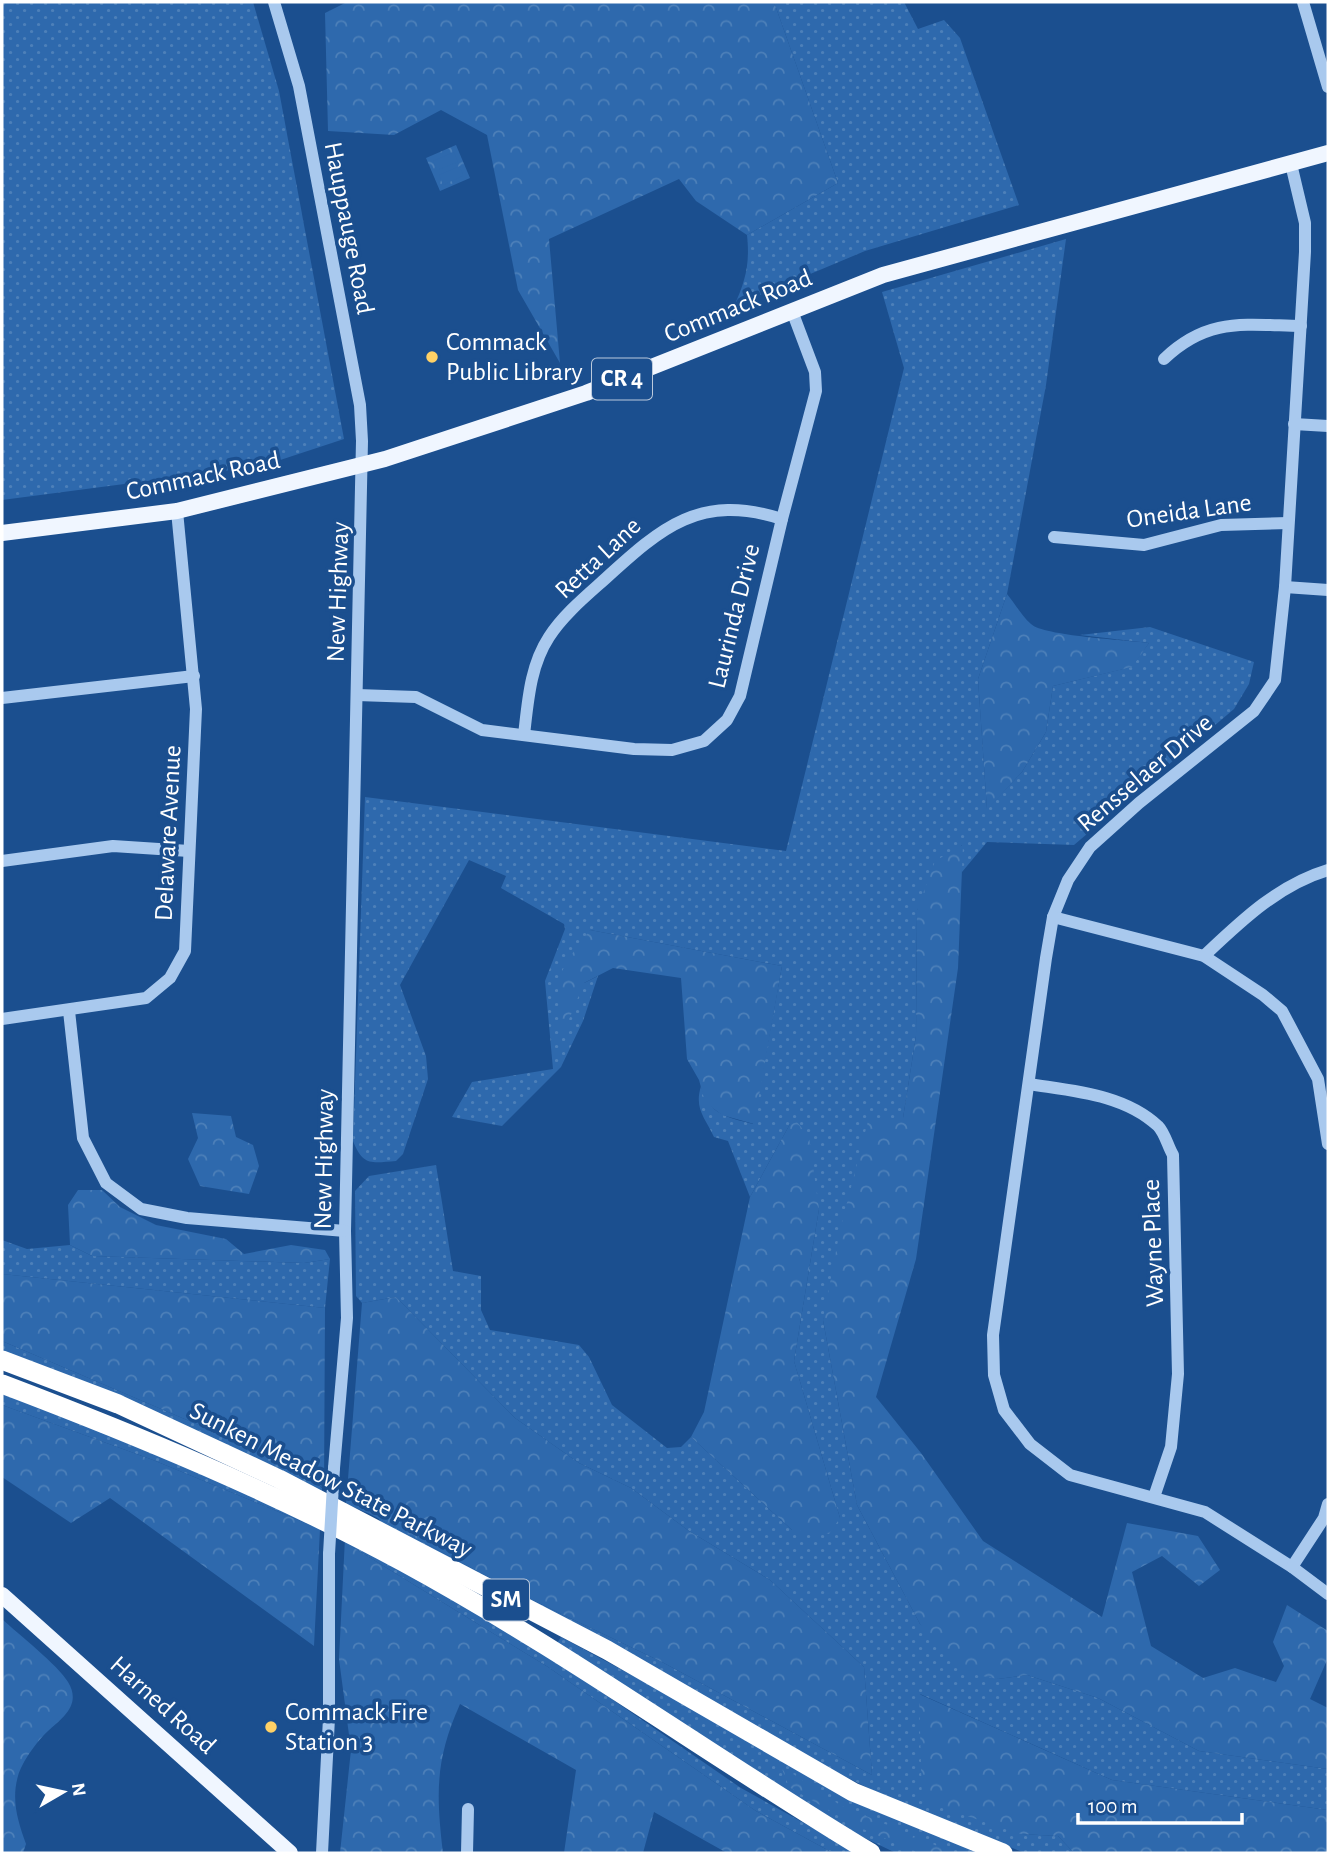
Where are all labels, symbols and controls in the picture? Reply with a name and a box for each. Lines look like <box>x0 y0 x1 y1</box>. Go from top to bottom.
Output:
street label: Hauppauge Road <box>320 140 378 316</box>
street label: Commack Road <box>660 265 816 347</box>
place label: Commack Public Library <box>446 329 583 385</box>
marker: Commack Public Library <box>424 349 440 365</box>
road number: CR 4 <box>592 358 652 400</box>
street label: Commack Road <box>124 447 282 505</box>
street label: Oneida Lane <box>1125 489 1253 533</box>
street label: Retta Lane <box>550 512 646 604</box>
street label: New Highway <box>323 521 353 663</box>
street label: Laurinda Drive <box>704 541 764 691</box>
street label: Rensselaer Drive <box>1073 709 1217 837</box>
street label: Delaware Avenue <box>150 744 186 922</box>
street label: New Highway <box>310 1088 338 1230</box>
street label: Wayne Place <box>1138 1178 1168 1308</box>
street label: Sunken Meadow State Parkway <box>186 1397 476 1563</box>
road number: SM <box>483 1580 529 1620</box>
street label: Harned Road <box>105 1651 221 1759</box>
place label: Commack Fire Station 3 <box>285 1699 428 1755</box>
marker: Commack Fire Station 3 <box>263 1719 279 1735</box>
north arrow <box>28 1757 98 1827</box>
text: N <box>68 1782 89 1798</box>
scale bar <box>1078 1782 1242 1826</box>
text: 100 m <box>1088 1796 1138 1817</box>

